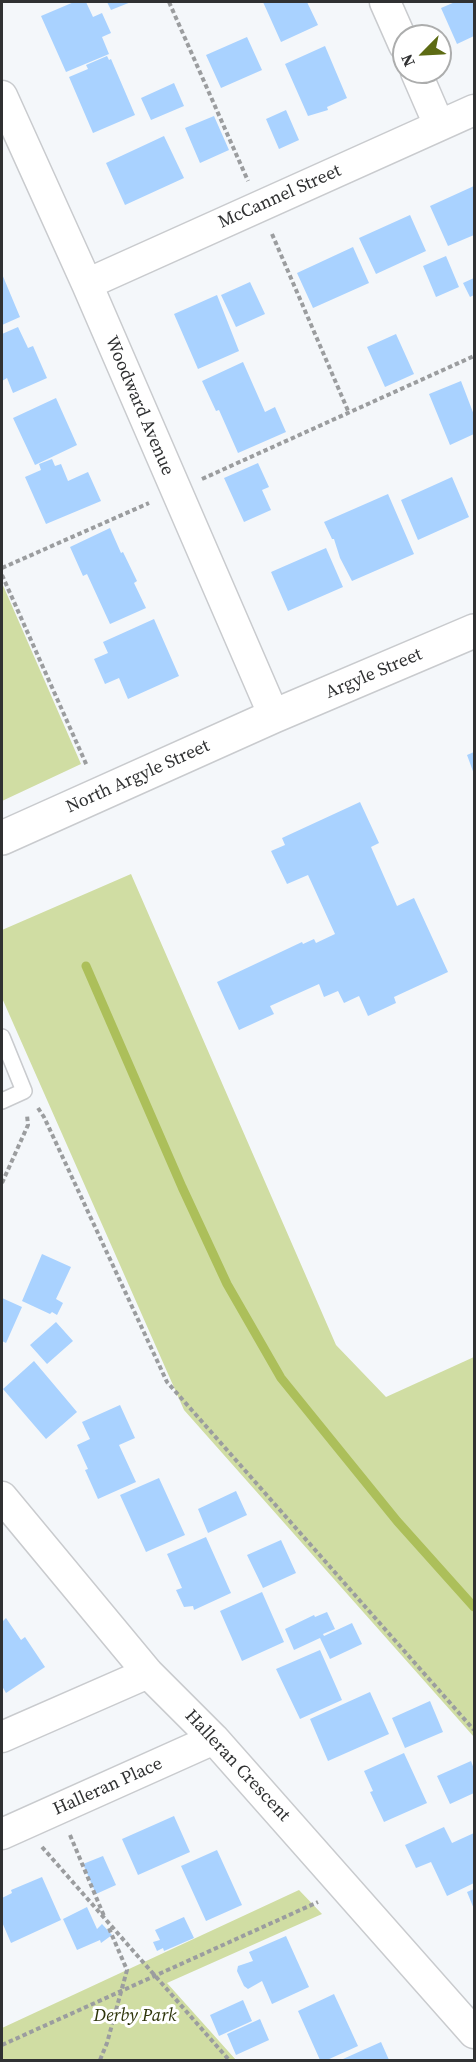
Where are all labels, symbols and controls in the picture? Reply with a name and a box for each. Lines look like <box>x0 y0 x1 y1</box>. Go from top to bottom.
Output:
north arrow <box>392 24 452 84</box>
text: N <box>395 51 420 70</box>
street label: McCannel Street <box>215 160 345 234</box>
street label: Woodward Avenue <box>100 333 178 479</box>
street label: Argyle Street <box>322 644 426 704</box>
street label: North Argyle Street <box>63 736 213 818</box>
street label: Halleran Crescent <box>180 1706 294 1826</box>
street label: Halleran Place <box>50 1753 166 1821</box>
park label: Derby Park <box>94 2005 176 2027</box>

